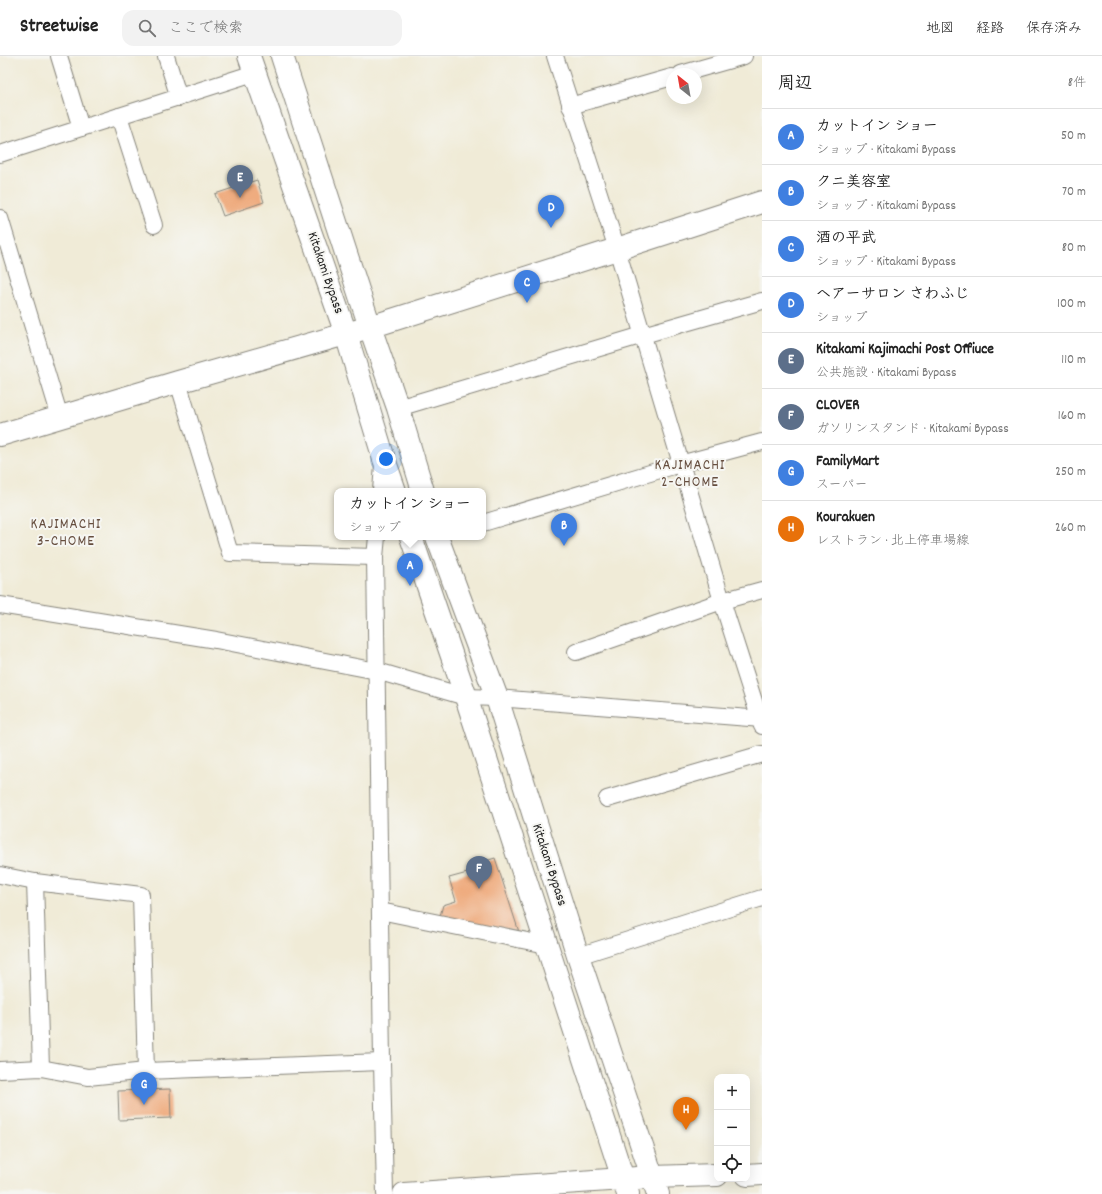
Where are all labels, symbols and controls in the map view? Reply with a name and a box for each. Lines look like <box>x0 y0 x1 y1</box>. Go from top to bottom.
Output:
search box <box>122 10 402 46</box>
text: Streetwise <box>20 14 98 41</box>
icon: search <box>136 17 158 39</box>
text: ここで検索 <box>168 18 243 40</box>
text: 地図 <box>926 19 954 39</box>
text: 経路 <box>976 19 1004 39</box>
text: 保存済み <box>1026 19 1082 39</box>
north arrow <box>666 68 702 104</box>
text: 周辺 <box>778 73 812 97</box>
text: 8件 <box>1068 74 1086 93</box>
text: カットイン ショー <box>816 116 938 138</box>
text: A <box>787 127 795 146</box>
text: 50 m <box>1061 127 1086 146</box>
text: ショップ · Kitakami Bypass <box>816 141 956 160</box>
pin: E <box>227 165 253 198</box>
text: クニ美容室 <box>816 172 891 194</box>
text: B <box>788 183 794 202</box>
text: 70 m <box>1062 183 1086 202</box>
pin: D <box>538 195 564 228</box>
text: ショップ · Kitakami Bypass <box>816 197 956 216</box>
text: 酒の平武 <box>816 228 876 250</box>
street label: Kitakami Bypass <box>302 229 348 317</box>
text: C <box>788 239 794 258</box>
text: 80 m <box>1062 239 1086 258</box>
text: ショップ · Kitakami Bypass <box>816 253 956 272</box>
pin: C <box>514 270 540 303</box>
text: ヘアーサロン さわふじ <box>816 284 969 306</box>
text: D <box>788 295 794 314</box>
text: 100 m <box>1057 295 1086 314</box>
text: ショップ <box>816 309 867 328</box>
text: Kitakami Kajimachi Post Offiuce <box>816 339 994 361</box>
text: E <box>788 351 794 370</box>
text: 110 m <box>1061 351 1086 370</box>
text: 公共施設 · Kitakami Bypass <box>816 364 956 383</box>
text: CLOVER <box>816 395 860 417</box>
text: F <box>788 407 794 426</box>
text: 160 m <box>1058 407 1086 426</box>
text: ガソリンスタンド · Kitakami Bypass <box>816 420 1009 439</box>
your location <box>376 449 396 469</box>
text: FamilyMart <box>816 451 879 473</box>
district label: KAJIMACHI 2-CHOME <box>655 455 725 494</box>
text: G <box>788 463 794 482</box>
text: 250 m <box>1055 463 1086 482</box>
text: スーパー <box>816 476 867 495</box>
popup <box>334 488 486 540</box>
text: カットイン ショー <box>349 494 471 516</box>
text: Kourakuen <box>816 507 875 529</box>
pin: B <box>551 513 577 546</box>
district label: KAJIMACHI 3-CHOME <box>31 514 101 553</box>
text: ショップ <box>349 519 401 538</box>
text: H <box>788 519 794 538</box>
text: 260 m <box>1055 519 1086 538</box>
text: レストラン · 北上停車場線 <box>816 532 969 551</box>
pin: A <box>397 553 423 586</box>
street label: Kitakami Bypass <box>526 821 572 909</box>
pin: F <box>466 856 492 889</box>
pin: G <box>131 1072 157 1105</box>
map controls <box>714 1074 750 1182</box>
button: + <box>714 1074 750 1110</box>
pin: H <box>673 1097 699 1130</box>
button: − <box>714 1110 750 1146</box>
button: locate <box>714 1146 750 1182</box>

